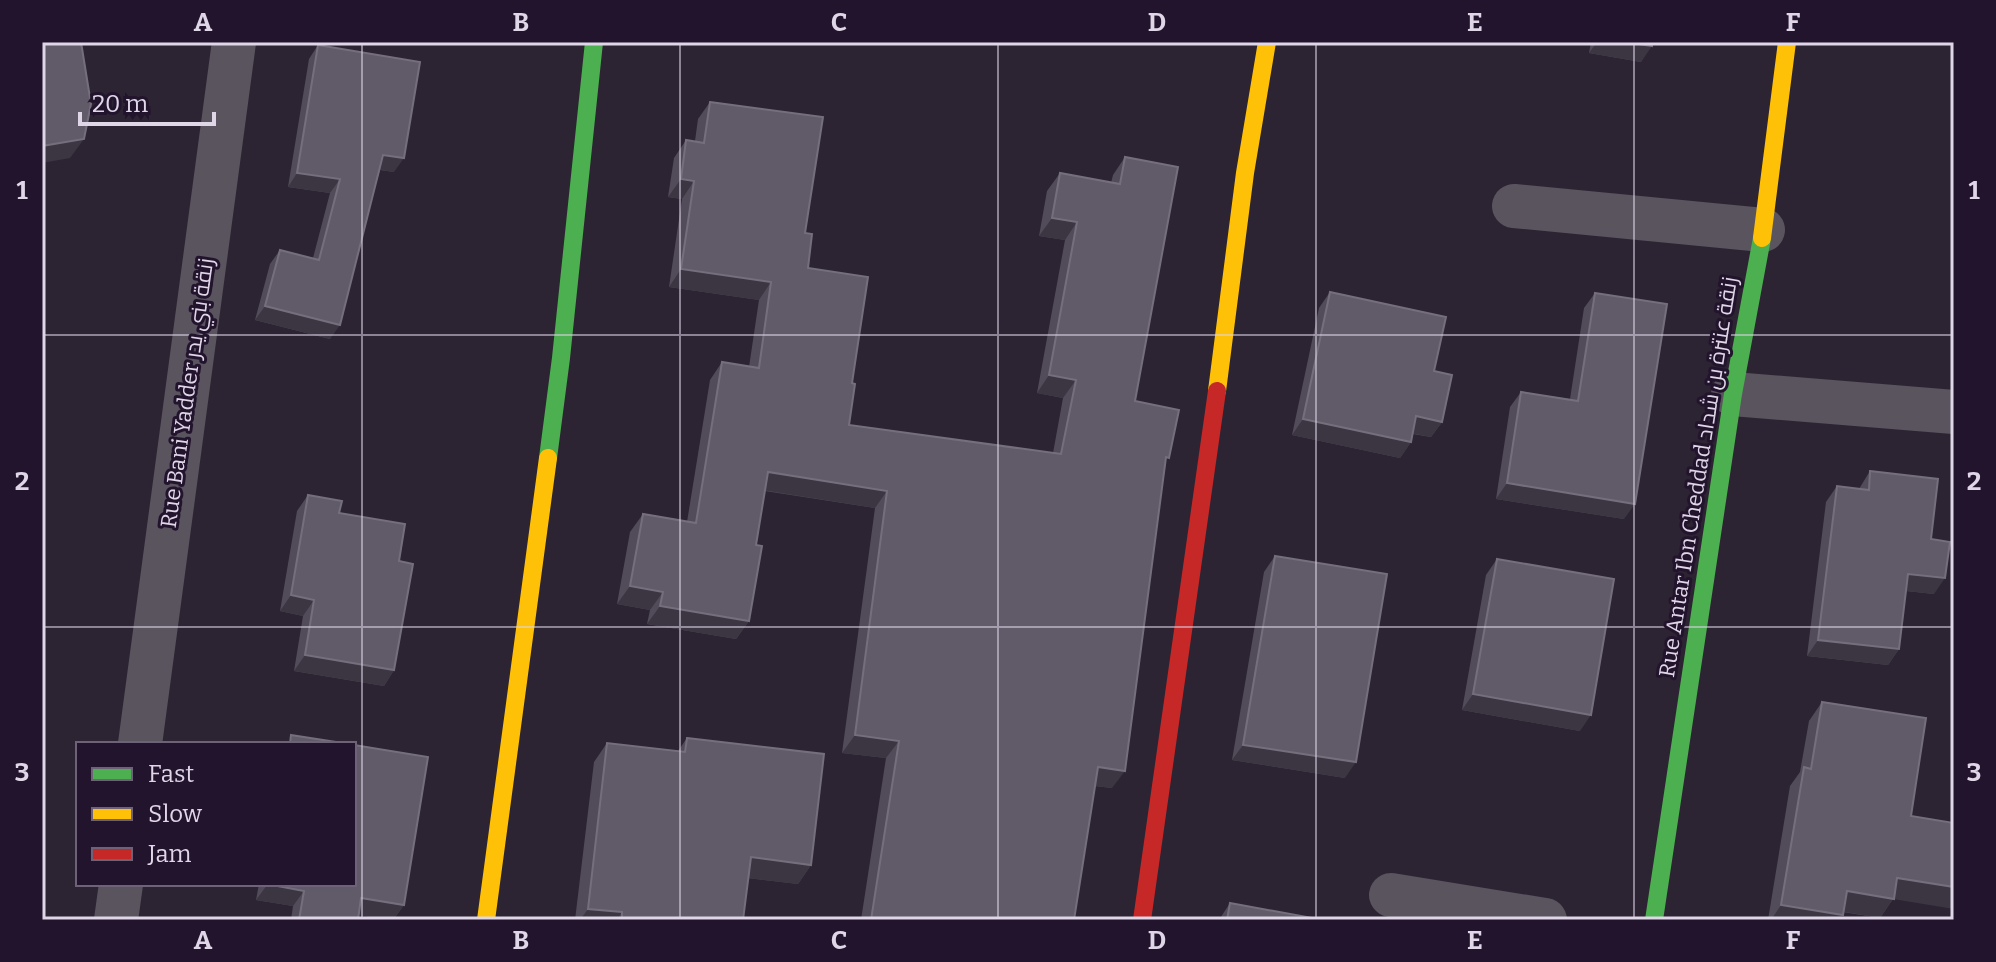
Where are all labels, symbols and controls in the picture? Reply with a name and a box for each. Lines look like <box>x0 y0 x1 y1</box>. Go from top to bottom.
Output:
text: A <box>194 7 213 38</box>
text: B <box>513 7 529 38</box>
text: C <box>831 7 847 38</box>
text: D <box>1148 7 1166 38</box>
text: E <box>1467 7 1483 38</box>
text: F <box>1786 7 1801 38</box>
scale bar <box>80 76 214 126</box>
text: 20 m <box>92 90 148 118</box>
text: 1 <box>16 175 28 206</box>
text: 1 <box>1968 175 1980 206</box>
street label: Rue Bani Yadder زنقة بني يدر <box>155 256 222 530</box>
street label: Rue Antar Ibn Cheddad زنقة عنترة بن شداد <box>1653 275 1743 679</box>
text: 2 <box>15 466 29 497</box>
text: 2 <box>1967 466 1981 497</box>
legend <box>76 742 356 886</box>
text: 3 <box>15 757 29 788</box>
text: 3 <box>1967 757 1981 788</box>
text: Fast <box>148 760 194 788</box>
text: Slow <box>148 800 203 828</box>
text: Jam <box>147 840 192 868</box>
text: A <box>194 925 213 956</box>
text: B <box>513 925 529 956</box>
text: C <box>831 925 847 956</box>
text: D <box>1148 925 1166 956</box>
text: E <box>1467 925 1483 956</box>
text: F <box>1786 925 1801 956</box>

